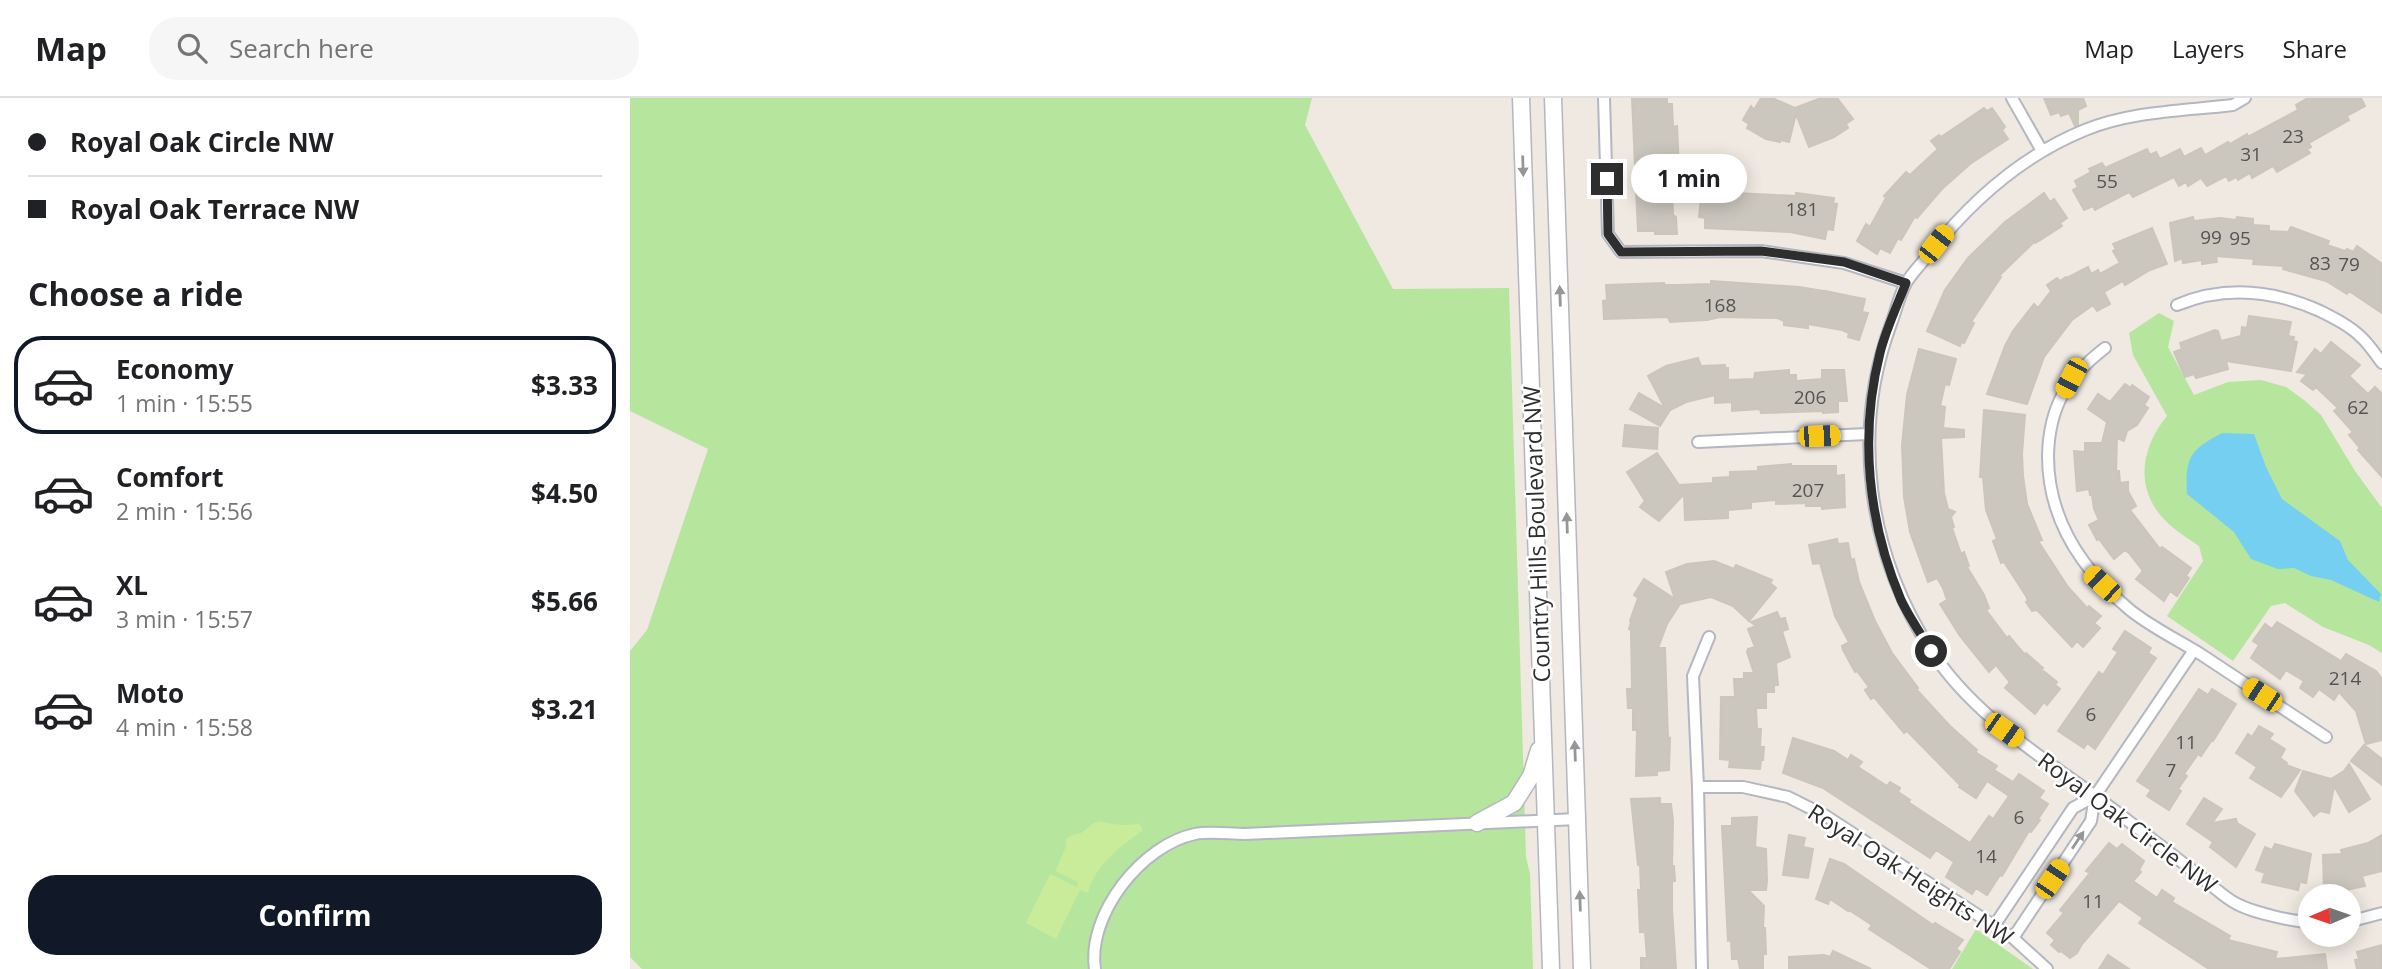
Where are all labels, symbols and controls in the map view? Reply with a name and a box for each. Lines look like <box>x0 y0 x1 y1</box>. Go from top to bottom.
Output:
search box <box>149 17 639 80</box>
text: Map <box>35 26 107 71</box>
icon: search <box>173 29 211 67</box>
text: Search here <box>229 30 374 66</box>
text: Map <box>2084 32 2134 65</box>
text: Layers <box>2172 32 2245 65</box>
text: Share <box>2283 32 2347 65</box>
house number: 23 <box>2282 123 2304 149</box>
text: Royal Oak Circle NW <box>70 124 334 160</box>
house number: 31 <box>2240 141 2262 167</box>
callout: 1 min <box>1632 154 1747 204</box>
one-way arrow <box>1518 155 1529 177</box>
text: 1 min <box>1657 162 1721 194</box>
route end <box>1591 163 1623 195</box>
house number: 55 <box>2096 168 2118 194</box>
text: Royal Oak Terrace NW <box>70 191 359 227</box>
house number: 181 <box>1786 196 1818 222</box>
car <box>1915 221 1958 267</box>
house number: 99 <box>2200 224 2222 250</box>
house number: 95 <box>2229 225 2251 251</box>
house number: 83 <box>2309 250 2331 276</box>
house number: 79 <box>2338 251 2360 277</box>
text: Choose a ride <box>28 272 243 315</box>
one-way arrow <box>1554 285 1565 307</box>
house number: 168 <box>1704 292 1736 318</box>
text: Economy <box>116 351 234 387</box>
icon: car <box>32 354 95 417</box>
car <box>2052 355 2091 401</box>
text: $3.33 <box>531 367 598 403</box>
house number: 206 <box>1794 384 1826 410</box>
street label: Country Hills Boulevard NW <box>1515 385 1557 683</box>
text: 1 min · 15:55 <box>116 387 253 419</box>
house number: 62 <box>2347 394 2369 420</box>
car <box>1798 425 1841 447</box>
text: Comfort <box>116 459 223 495</box>
icon: car <box>32 462 95 525</box>
text: $4.50 <box>531 475 598 511</box>
house number: 207 <box>1792 477 1824 503</box>
text: 2 min · 15:56 <box>116 495 253 527</box>
one-way arrow <box>1562 512 1573 534</box>
car <box>2080 562 2125 606</box>
text: XL <box>116 567 148 603</box>
icon: car <box>32 570 95 633</box>
text: $5.66 <box>531 583 598 619</box>
text: 3 min · 15:57 <box>116 603 253 635</box>
route start <box>1915 635 1947 667</box>
house number: 214 <box>2329 665 2361 691</box>
text: Moto <box>116 675 184 711</box>
car <box>2239 675 2286 715</box>
icon: car <box>32 678 95 741</box>
text: $3.21 <box>531 691 598 727</box>
house number: 6 <box>2086 701 2096 727</box>
car <box>1981 709 2028 751</box>
text: 4 min · 15:58 <box>116 711 253 743</box>
house number: 11 <box>2175 729 2197 755</box>
one-way arrow <box>1569 740 1580 762</box>
street label: Royal Oak Circle NW <box>2032 744 2224 900</box>
house number: 7 <box>2166 757 2176 783</box>
street label: Royal Oak Heights NW <box>1802 796 2020 952</box>
house number: 6 <box>2014 804 2024 830</box>
one-way arrow <box>2071 831 2084 850</box>
house number: 14 <box>1975 843 1997 869</box>
car <box>2032 856 2073 902</box>
button: Confirm <box>28 875 602 955</box>
north arrow <box>2298 884 2361 947</box>
map controls <box>2298 884 2361 947</box>
house number: 11 <box>2082 888 2104 914</box>
one-way arrow <box>1574 890 1585 912</box>

